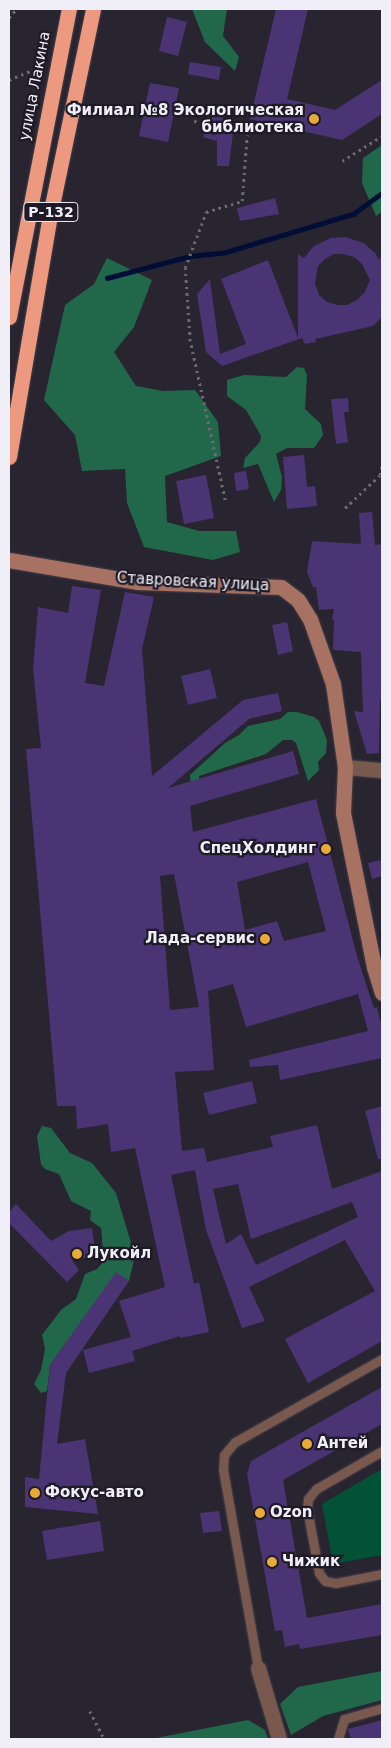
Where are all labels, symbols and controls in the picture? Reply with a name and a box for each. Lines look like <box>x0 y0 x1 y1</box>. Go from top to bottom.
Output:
street label: улица Лакина <box>16 30 54 142</box>
place label: Филиал №8 Экологическая библиотека <box>67 101 304 136</box>
marker: Филиал №8 Экологическая библиотека <box>308 113 320 125</box>
road number: Р-132 <box>22 200 80 223</box>
street label: Ставровская улица <box>116 569 270 595</box>
place label: СпецХолдинг <box>200 840 316 858</box>
marker: СпецХолдинг <box>320 843 332 855</box>
place label: Лада-сервис <box>145 930 255 948</box>
marker: Лада-сервис <box>259 933 271 945</box>
place label: Лукойл <box>87 1245 151 1263</box>
marker: Лукойл <box>71 1248 83 1260</box>
place label: Антей <box>317 1435 368 1453</box>
marker: Антей <box>301 1438 313 1450</box>
place label: Фокус-авто <box>45 1484 144 1502</box>
marker: Фокус-авто <box>29 1487 41 1499</box>
place label: Ozon <box>270 1504 312 1522</box>
marker: Ozon <box>254 1507 266 1519</box>
place label: Чижик <box>282 1553 340 1571</box>
marker: Чижик <box>266 1556 278 1568</box>

